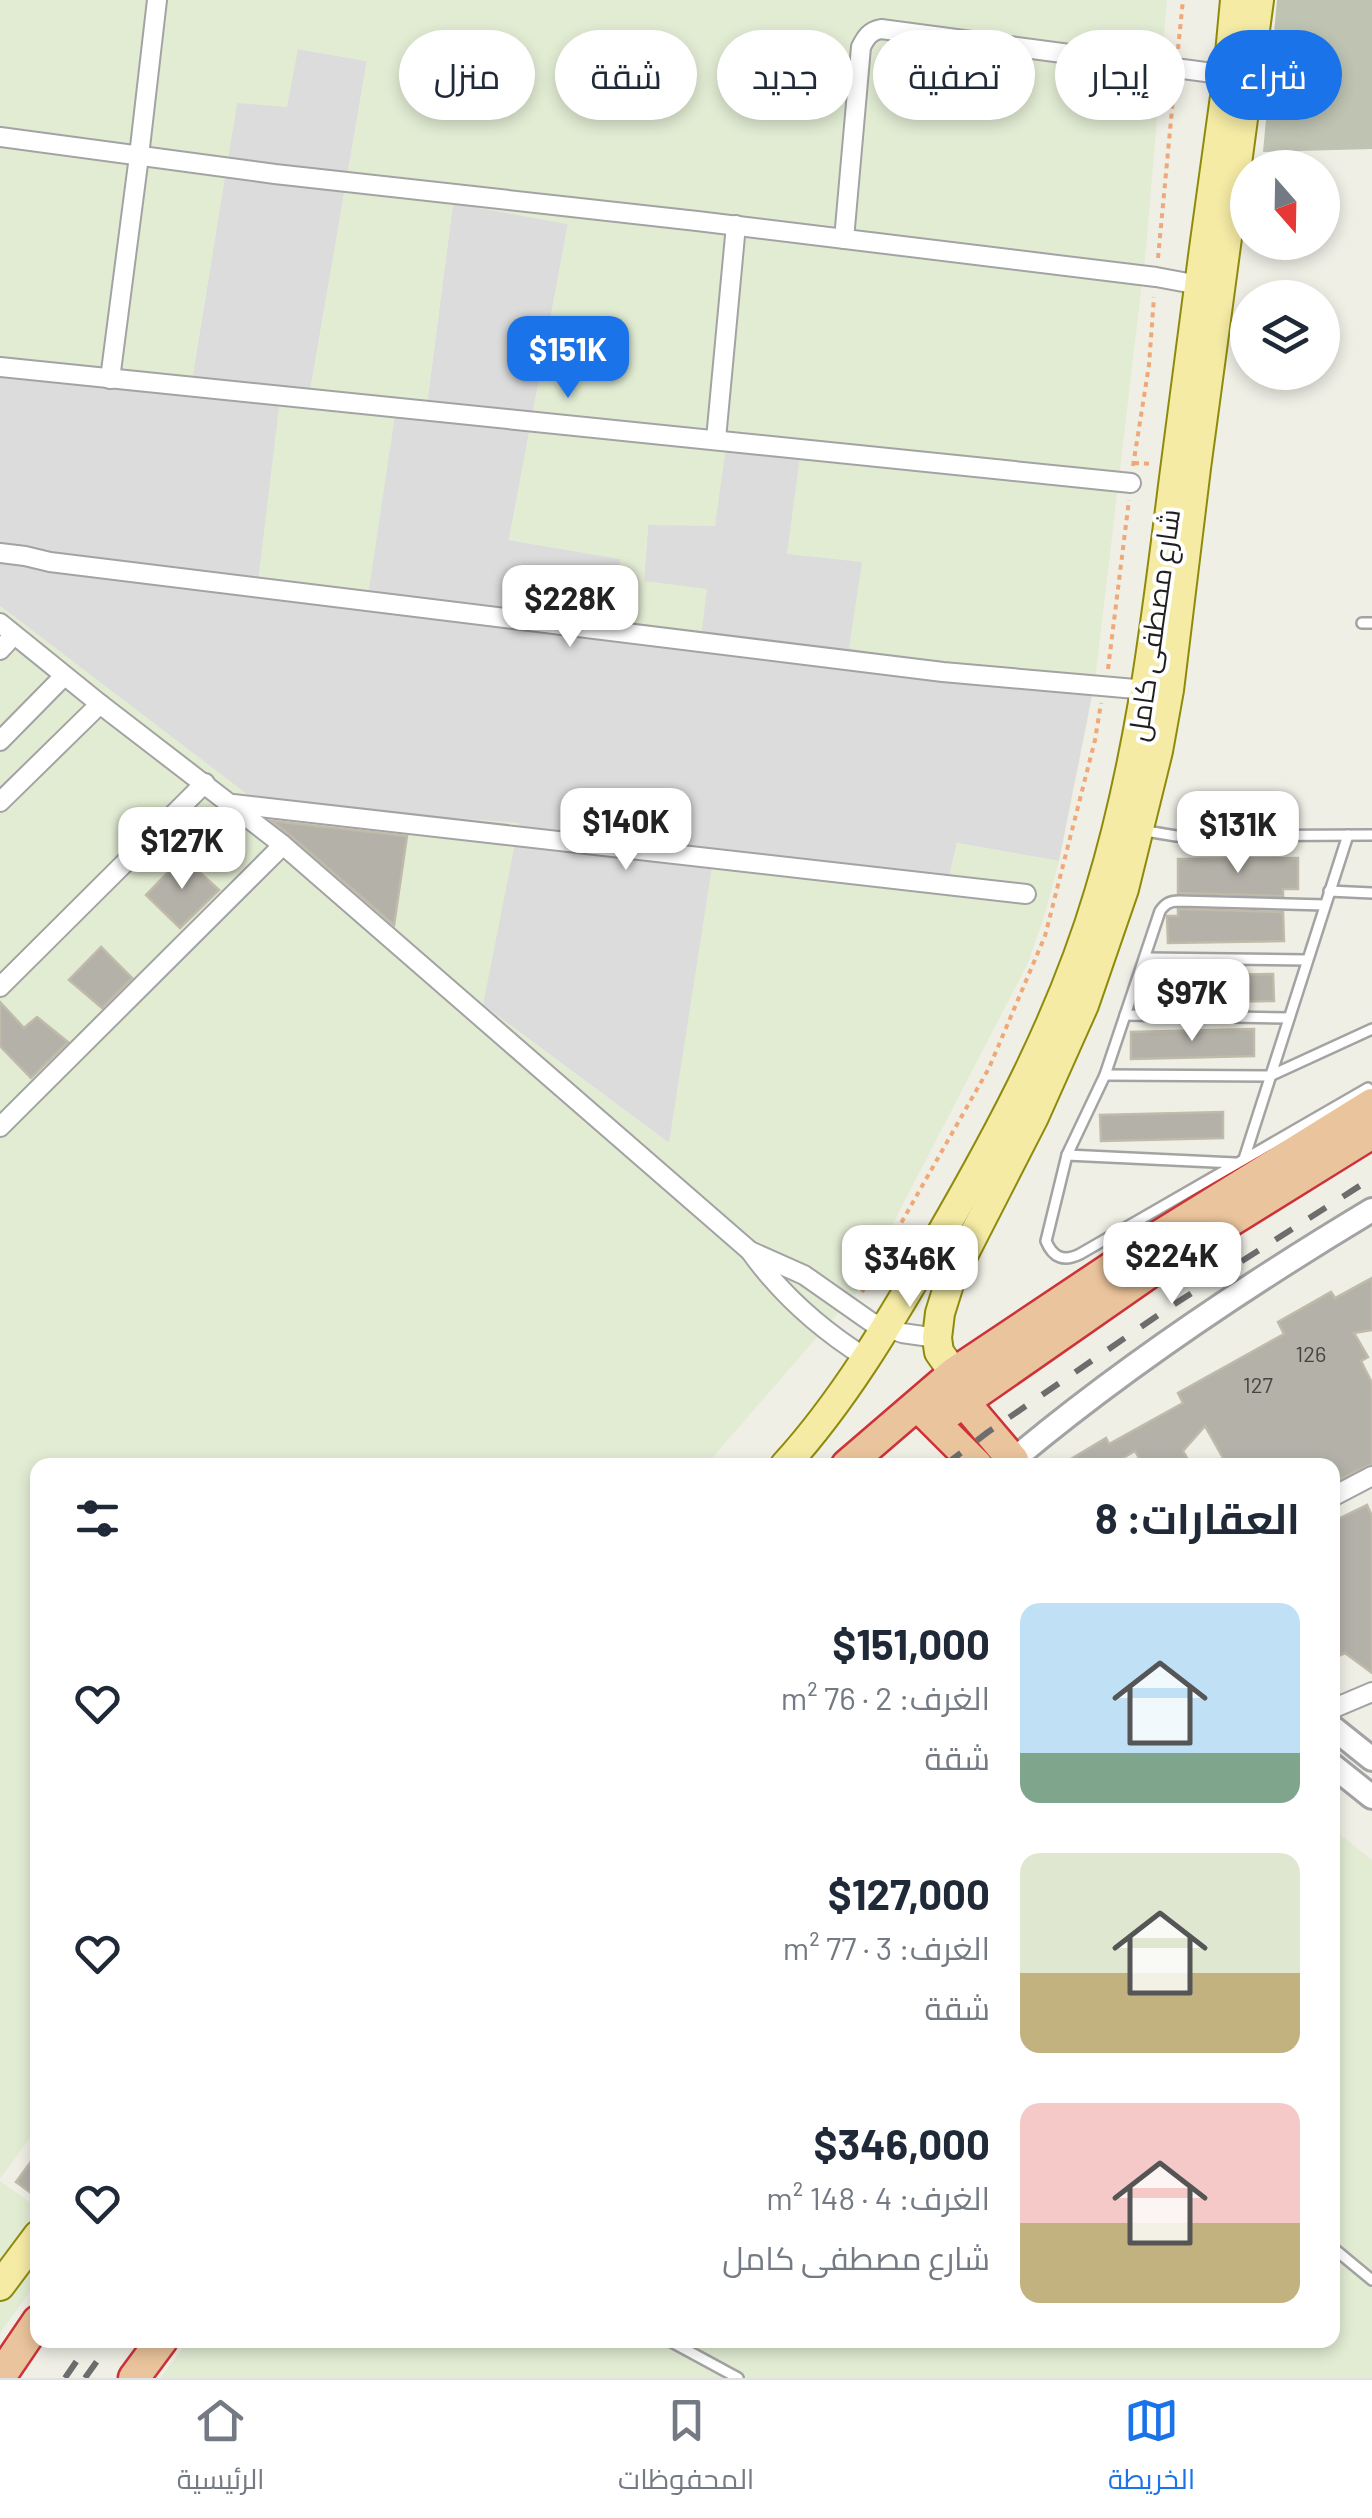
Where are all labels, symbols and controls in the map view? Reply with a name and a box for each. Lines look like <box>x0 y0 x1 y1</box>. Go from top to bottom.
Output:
chip: منزل <box>399 30 535 120</box>
chip: شقة <box>555 30 697 120</box>
chip: جديد <box>717 30 853 120</box>
chip: تصفية <box>873 30 1035 120</box>
chip: إيجار <box>1055 30 1185 120</box>
chip: شراء <box>1205 30 1342 120</box>
north arrow <box>1230 150 1340 260</box>
map controls <box>1230 150 1340 390</box>
button: layers <box>1230 280 1340 390</box>
pin: $151K <box>498 316 638 401</box>
text: $151K <box>529 329 607 367</box>
street label: شارع مصطفى كامل <box>1120 507 1189 744</box>
pin: $228K <box>500 565 640 650</box>
text: $228K <box>524 578 616 616</box>
pin: $140K <box>556 788 696 873</box>
pin: $131K <box>1168 791 1308 876</box>
text: $140K <box>582 801 670 839</box>
text: $131K <box>1199 804 1277 842</box>
pin: $127K <box>112 807 252 892</box>
text: $127K <box>140 820 224 858</box>
pin: $97K <box>1133 959 1251 1044</box>
text: $97K <box>1156 972 1228 1010</box>
pin: $224K <box>1102 1222 1242 1307</box>
pin: $346K <box>840 1225 980 1310</box>
text: $224K <box>1125 1235 1219 1273</box>
text: $346K <box>864 1238 956 1276</box>
house number: 126 <box>1296 1340 1326 1366</box>
house number: 127 <box>1243 1371 1273 1397</box>
icon: filters <box>70 1491 125 1546</box>
text: العقارات: 8 <box>1095 1492 1300 1542</box>
text: $151,000 <box>832 1618 990 1668</box>
icon: home <box>1100 1643 1220 1763</box>
icon: heart <box>70 1676 125 1731</box>
text: الغرف: 2 · 76 m² <box>781 1678 990 1716</box>
text: شقة <box>925 1738 990 1776</box>
text: $127,000 <box>828 1868 990 1918</box>
icon: home <box>1100 1893 1220 2013</box>
icon: heart <box>70 1926 125 1981</box>
text: الغرف: 3 · 77 m² <box>783 1928 990 1966</box>
text: شقة <box>925 1988 990 2026</box>
text: $346,000 <box>813 2118 990 2168</box>
icon: home <box>1100 2143 1220 2263</box>
icon: heart <box>70 2176 125 2231</box>
text: الغرف: 4 · 148 m² <box>766 2178 990 2216</box>
text: شارع مصطفى كامل <box>722 2238 990 2276</box>
tab: الرئيسية <box>177 2393 265 2505</box>
tab: المحفوظات <box>618 2393 754 2505</box>
tab: الخريطة <box>1108 2393 1195 2505</box>

